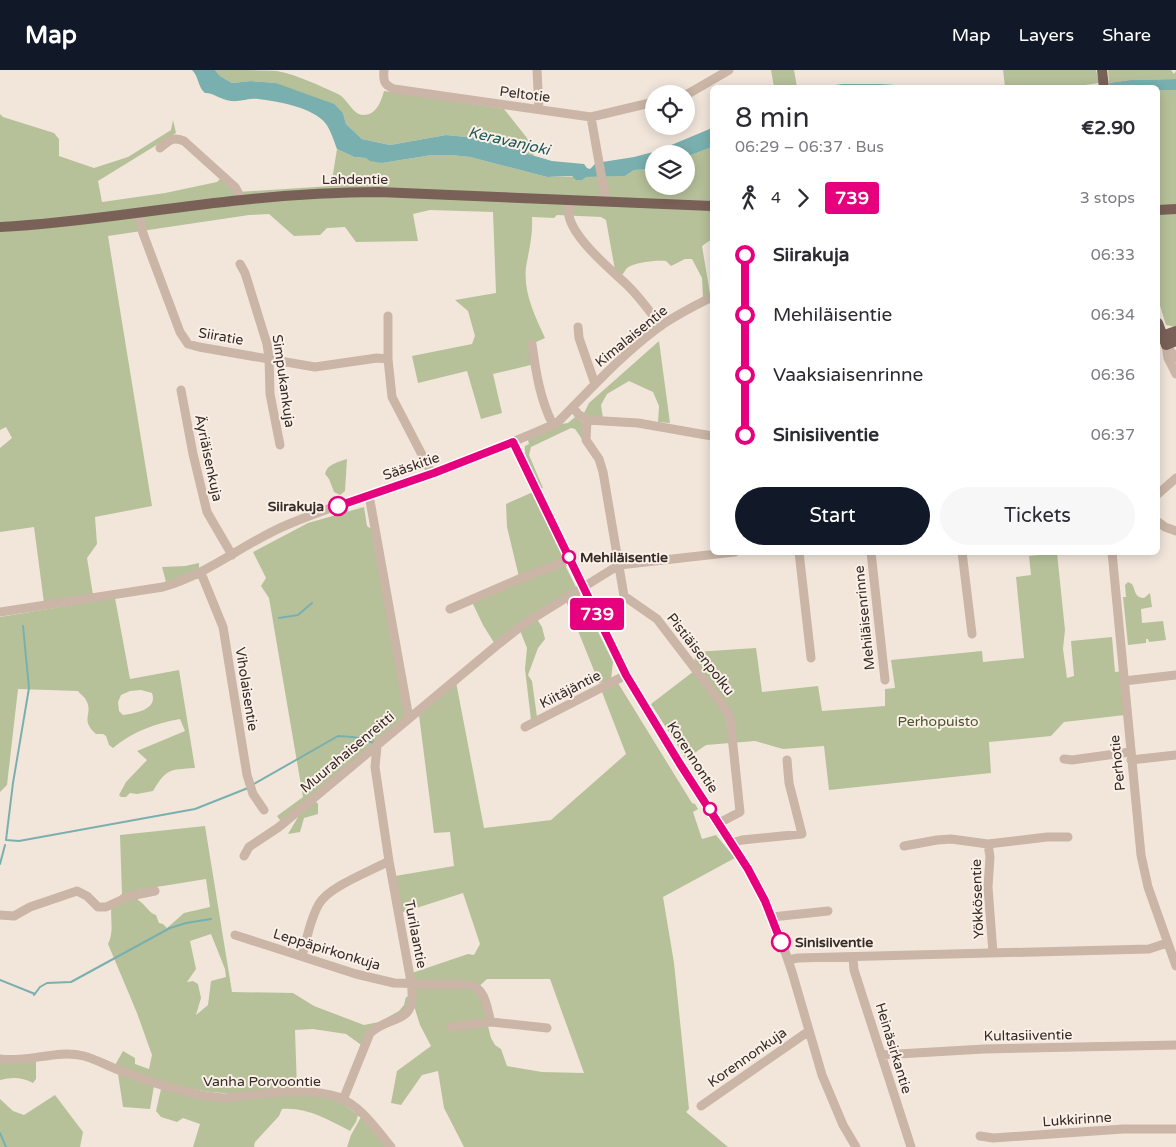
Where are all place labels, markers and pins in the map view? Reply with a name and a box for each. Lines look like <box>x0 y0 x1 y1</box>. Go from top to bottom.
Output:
marker: Siirakuja <box>328 496 348 516</box>
place label: Siirakuja <box>268 498 324 515</box>
place label: Mehiläisentie <box>580 549 668 566</box>
marker: Mehiläisentie <box>562 550 576 564</box>
unlabelled marker <box>703 802 717 816</box>
marker: Sinisiiventie <box>771 932 791 952</box>
place label: Sinisiiventie <box>795 934 873 951</box>

